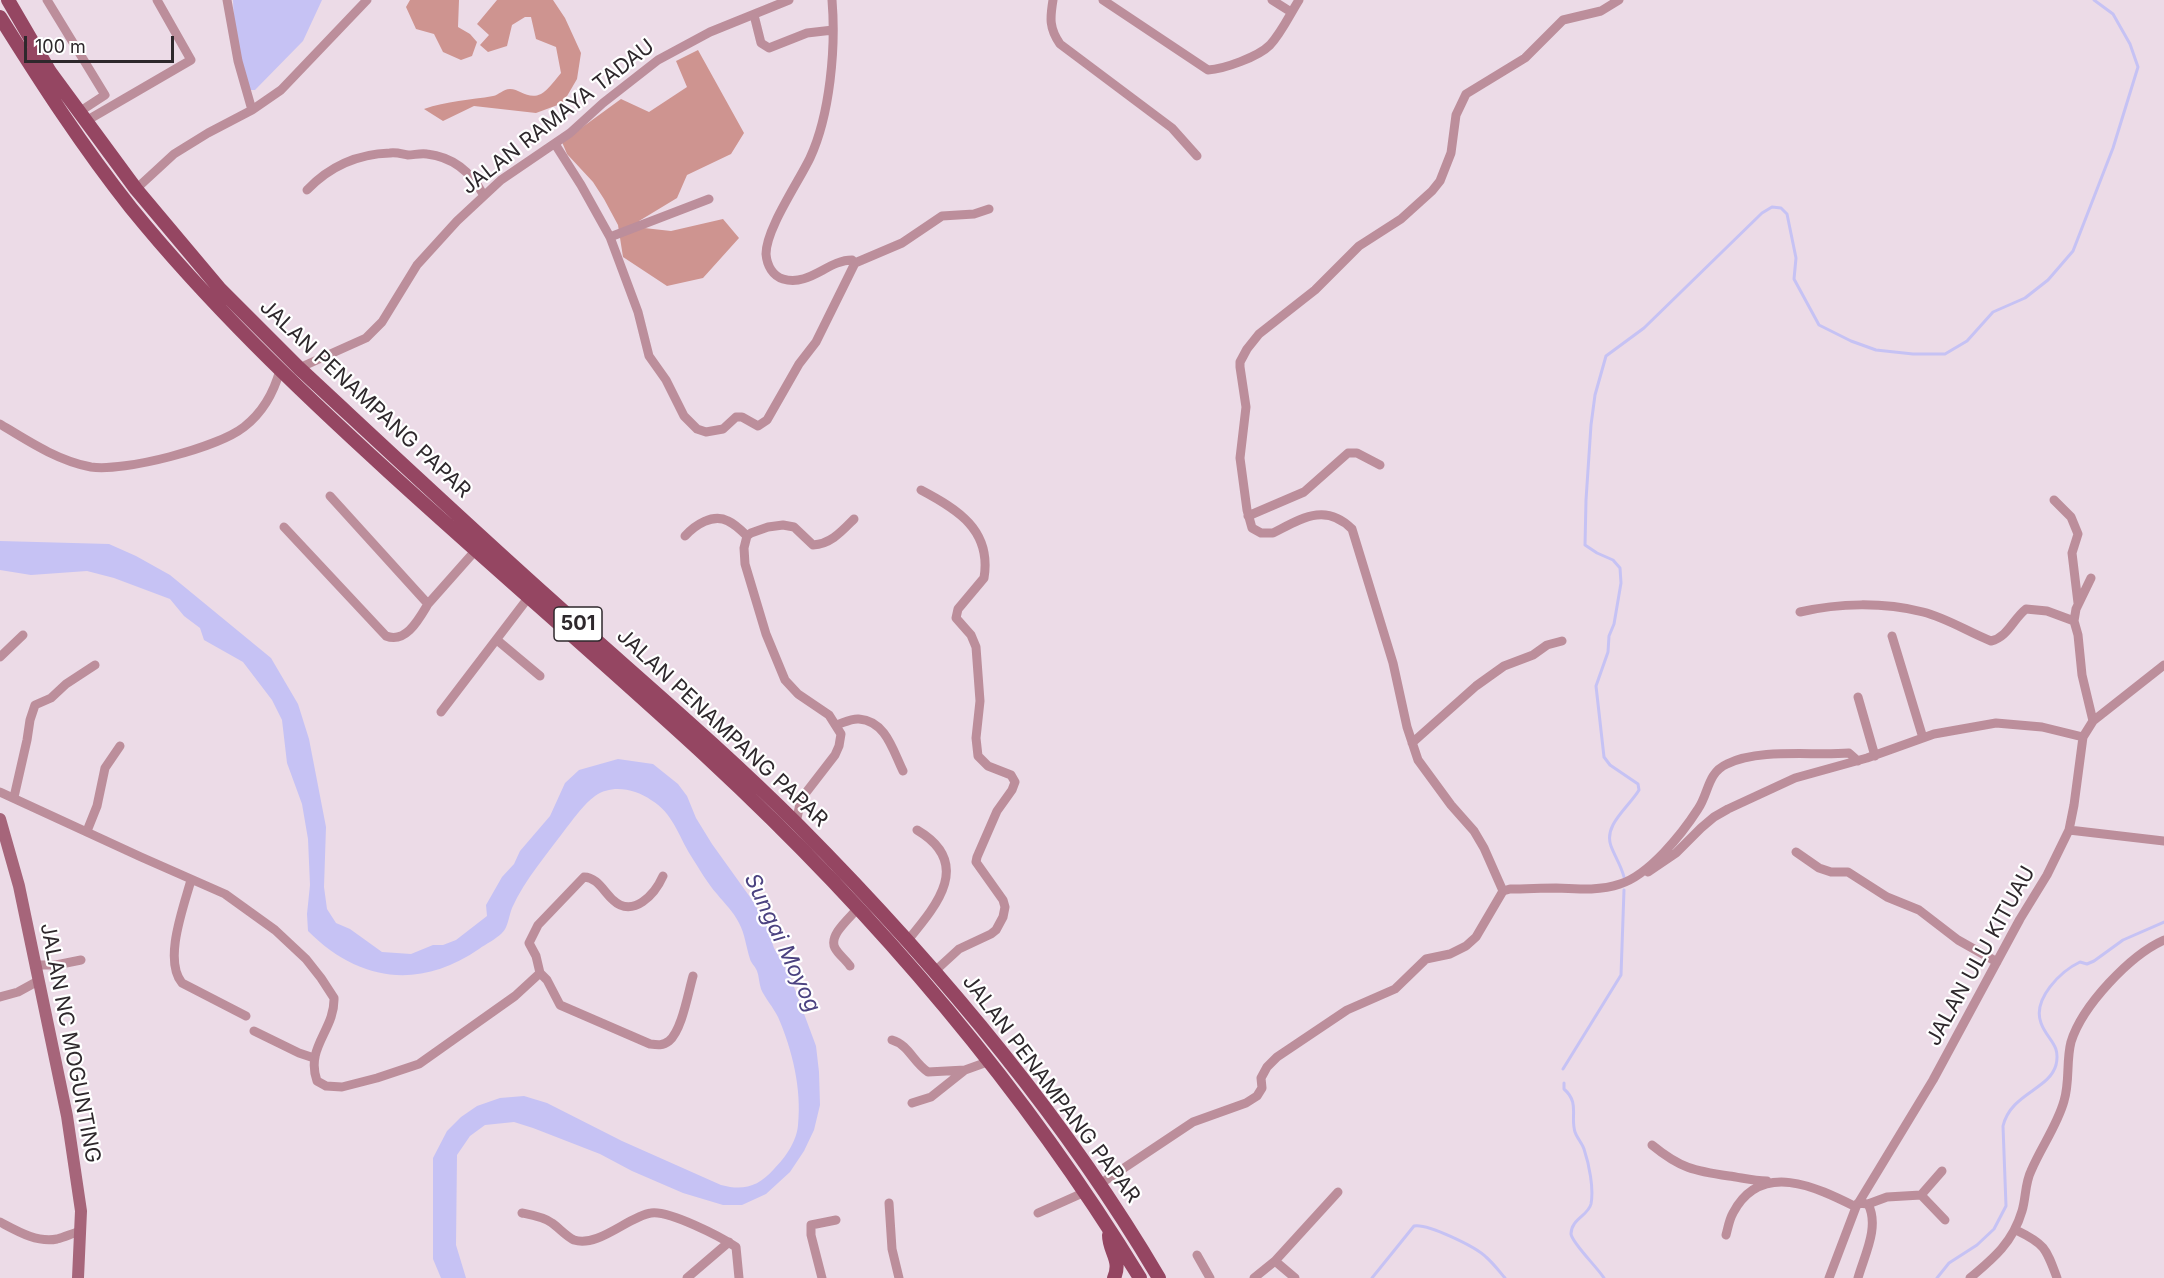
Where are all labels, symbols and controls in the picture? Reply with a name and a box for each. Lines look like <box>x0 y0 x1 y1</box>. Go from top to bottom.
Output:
scale bar <box>27 24 177 62</box>
street label: JALAN RAMAYA TADAU <box>457 34 659 200</box>
text: 100 m <box>35 36 86 57</box>
street label: JALAN PENAMPANG PAPAR <box>254 294 476 504</box>
road number: 501 <box>554 607 602 641</box>
street label: JALAN PENAMPANG PAPAR <box>611 623 833 833</box>
street label: JALAN ULU KITUAU <box>1921 862 2041 1050</box>
water label: Sungai Moyog <box>738 869 826 1017</box>
street label: JALAN NC MOGUNTING <box>34 921 106 1165</box>
street label: JALAN PENAMPANG PAPAR <box>957 970 1145 1208</box>

